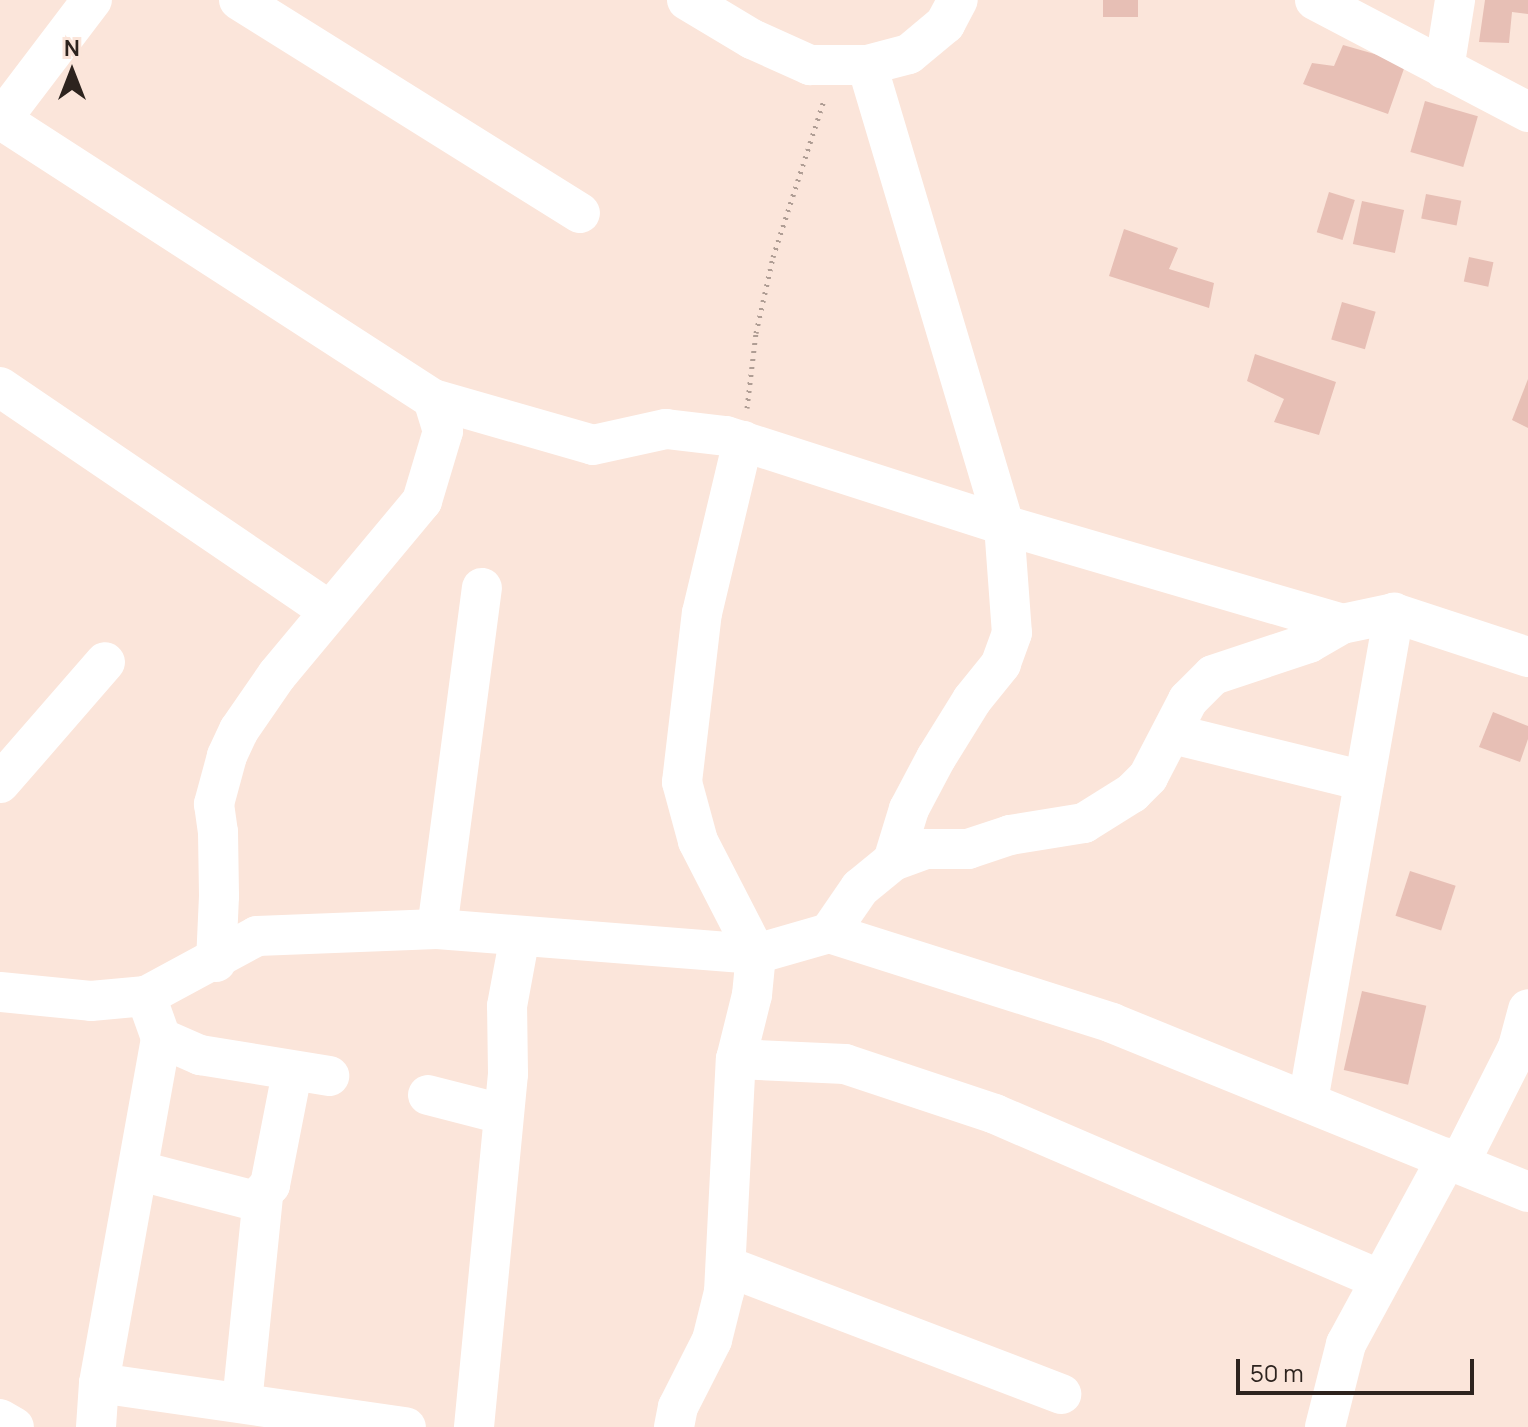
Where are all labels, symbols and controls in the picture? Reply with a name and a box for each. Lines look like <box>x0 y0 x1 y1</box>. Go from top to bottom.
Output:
north arrow <box>32 32 112 112</box>
text: N <box>64 33 80 63</box>
scale bar <box>1240 1343 1478 1393</box>
text: 50 m <box>1250 1356 1304 1389</box>

